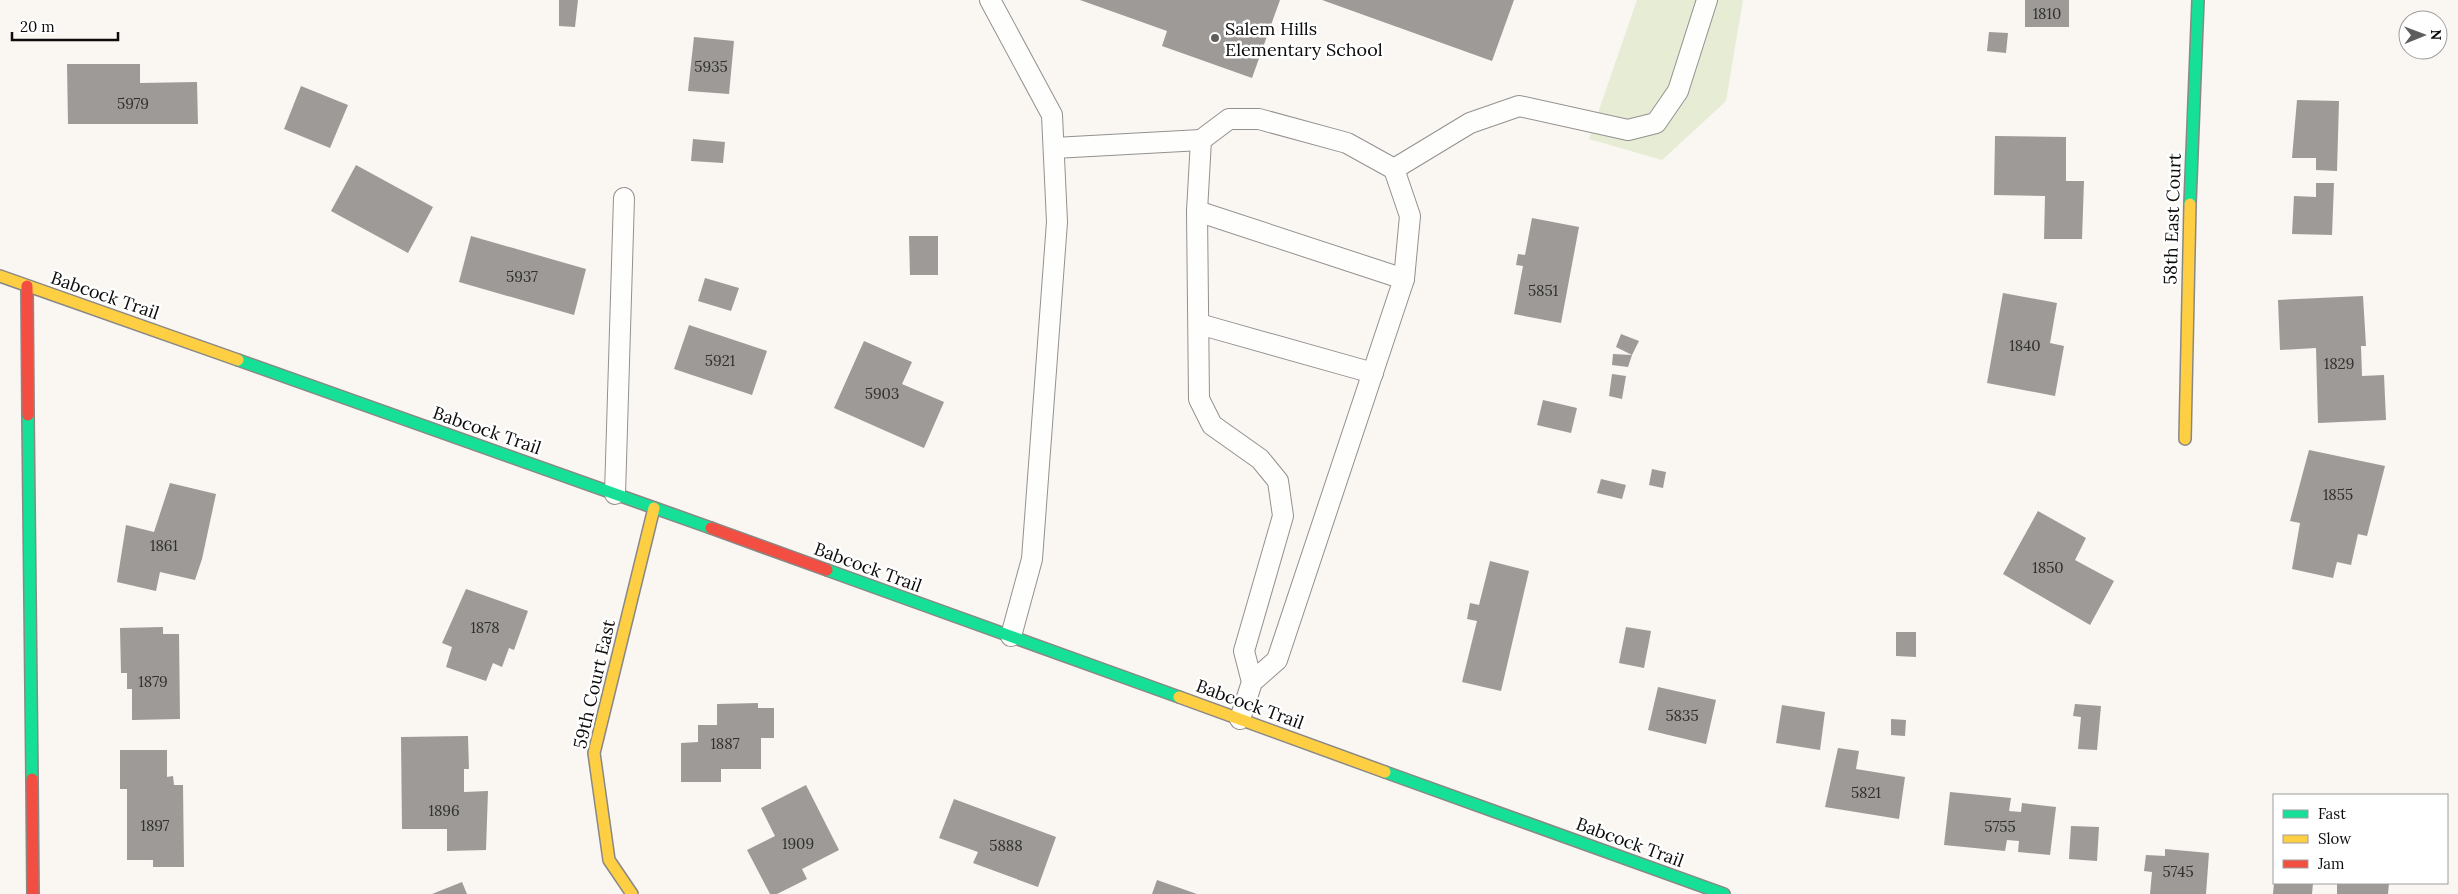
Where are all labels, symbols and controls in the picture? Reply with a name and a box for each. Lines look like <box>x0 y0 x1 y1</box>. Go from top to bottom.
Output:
house number: 1810 <box>2033 4 2061 23</box>
scale bar <box>12 10 119 42</box>
north arrow <box>2398 10 2448 60</box>
text: 20 m <box>20 17 55 36</box>
place label: Salem Hills Elementary School <box>1225 17 1383 61</box>
text: N <box>2427 29 2445 41</box>
marker: Salem Hills Elementary School <box>1209 32 1221 44</box>
house number: 5935 <box>694 57 728 76</box>
house number: 5979 <box>117 94 149 113</box>
street label: 58th East Court <box>2158 153 2186 285</box>
street label: Babcock Trail <box>48 266 162 324</box>
house number: 5937 <box>506 267 538 286</box>
house number: 5851 <box>1528 281 1558 300</box>
house number: 1840 <box>2009 336 2041 355</box>
house number: 5921 <box>705 351 735 370</box>
house number: 1829 <box>2324 354 2354 373</box>
house number: 5903 <box>865 384 899 403</box>
street label: Babcock Trail <box>430 401 544 459</box>
house number: 1855 <box>2323 485 2353 504</box>
house number: 1861 <box>150 536 178 555</box>
street label: Babcock Trail <box>811 537 925 597</box>
house number: 1850 <box>2032 558 2064 577</box>
street label: 59th Court East <box>568 617 620 751</box>
house number: 1878 <box>470 618 500 637</box>
house number: 1879 <box>138 672 168 691</box>
street label: Babcock Trail <box>1193 674 1307 734</box>
house number: 5835 <box>1665 706 1699 725</box>
house number: 1887 <box>710 734 740 753</box>
house number: 5821 <box>1851 783 1881 802</box>
legend <box>2273 794 2448 884</box>
house number: 1896 <box>428 801 460 820</box>
text: Fast <box>2318 804 2346 823</box>
street label: Babcock Trail <box>1573 812 1687 872</box>
house number: 1897 <box>140 816 170 835</box>
house number: 5755 <box>1984 817 2016 836</box>
text: Slow <box>2318 829 2351 848</box>
house number: 1909 <box>782 834 814 853</box>
house number: 5888 <box>989 836 1023 855</box>
text: Jam <box>2317 854 2345 873</box>
house number: 5745 <box>2162 862 2194 881</box>

